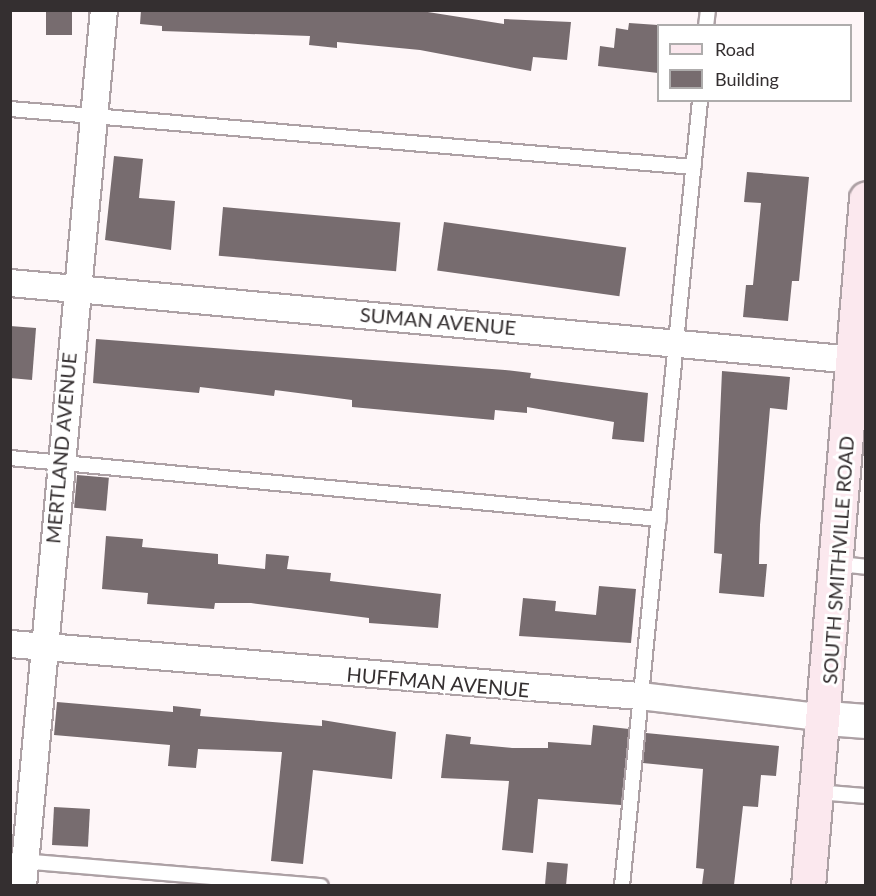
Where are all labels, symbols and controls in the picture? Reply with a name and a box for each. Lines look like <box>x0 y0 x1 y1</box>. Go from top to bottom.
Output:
legend <box>657 24 852 102</box>
text: Road <box>715 38 755 60</box>
text: Building <box>715 68 779 90</box>
street label: SUMAN AVENUE <box>359 302 517 340</box>
street label: MERTLAND AVENUE <box>41 351 81 545</box>
street label: SOUTH SMITHVILLE ROAD <box>817 435 859 685</box>
street label: HUFFMAN AVENUE <box>345 662 531 702</box>

